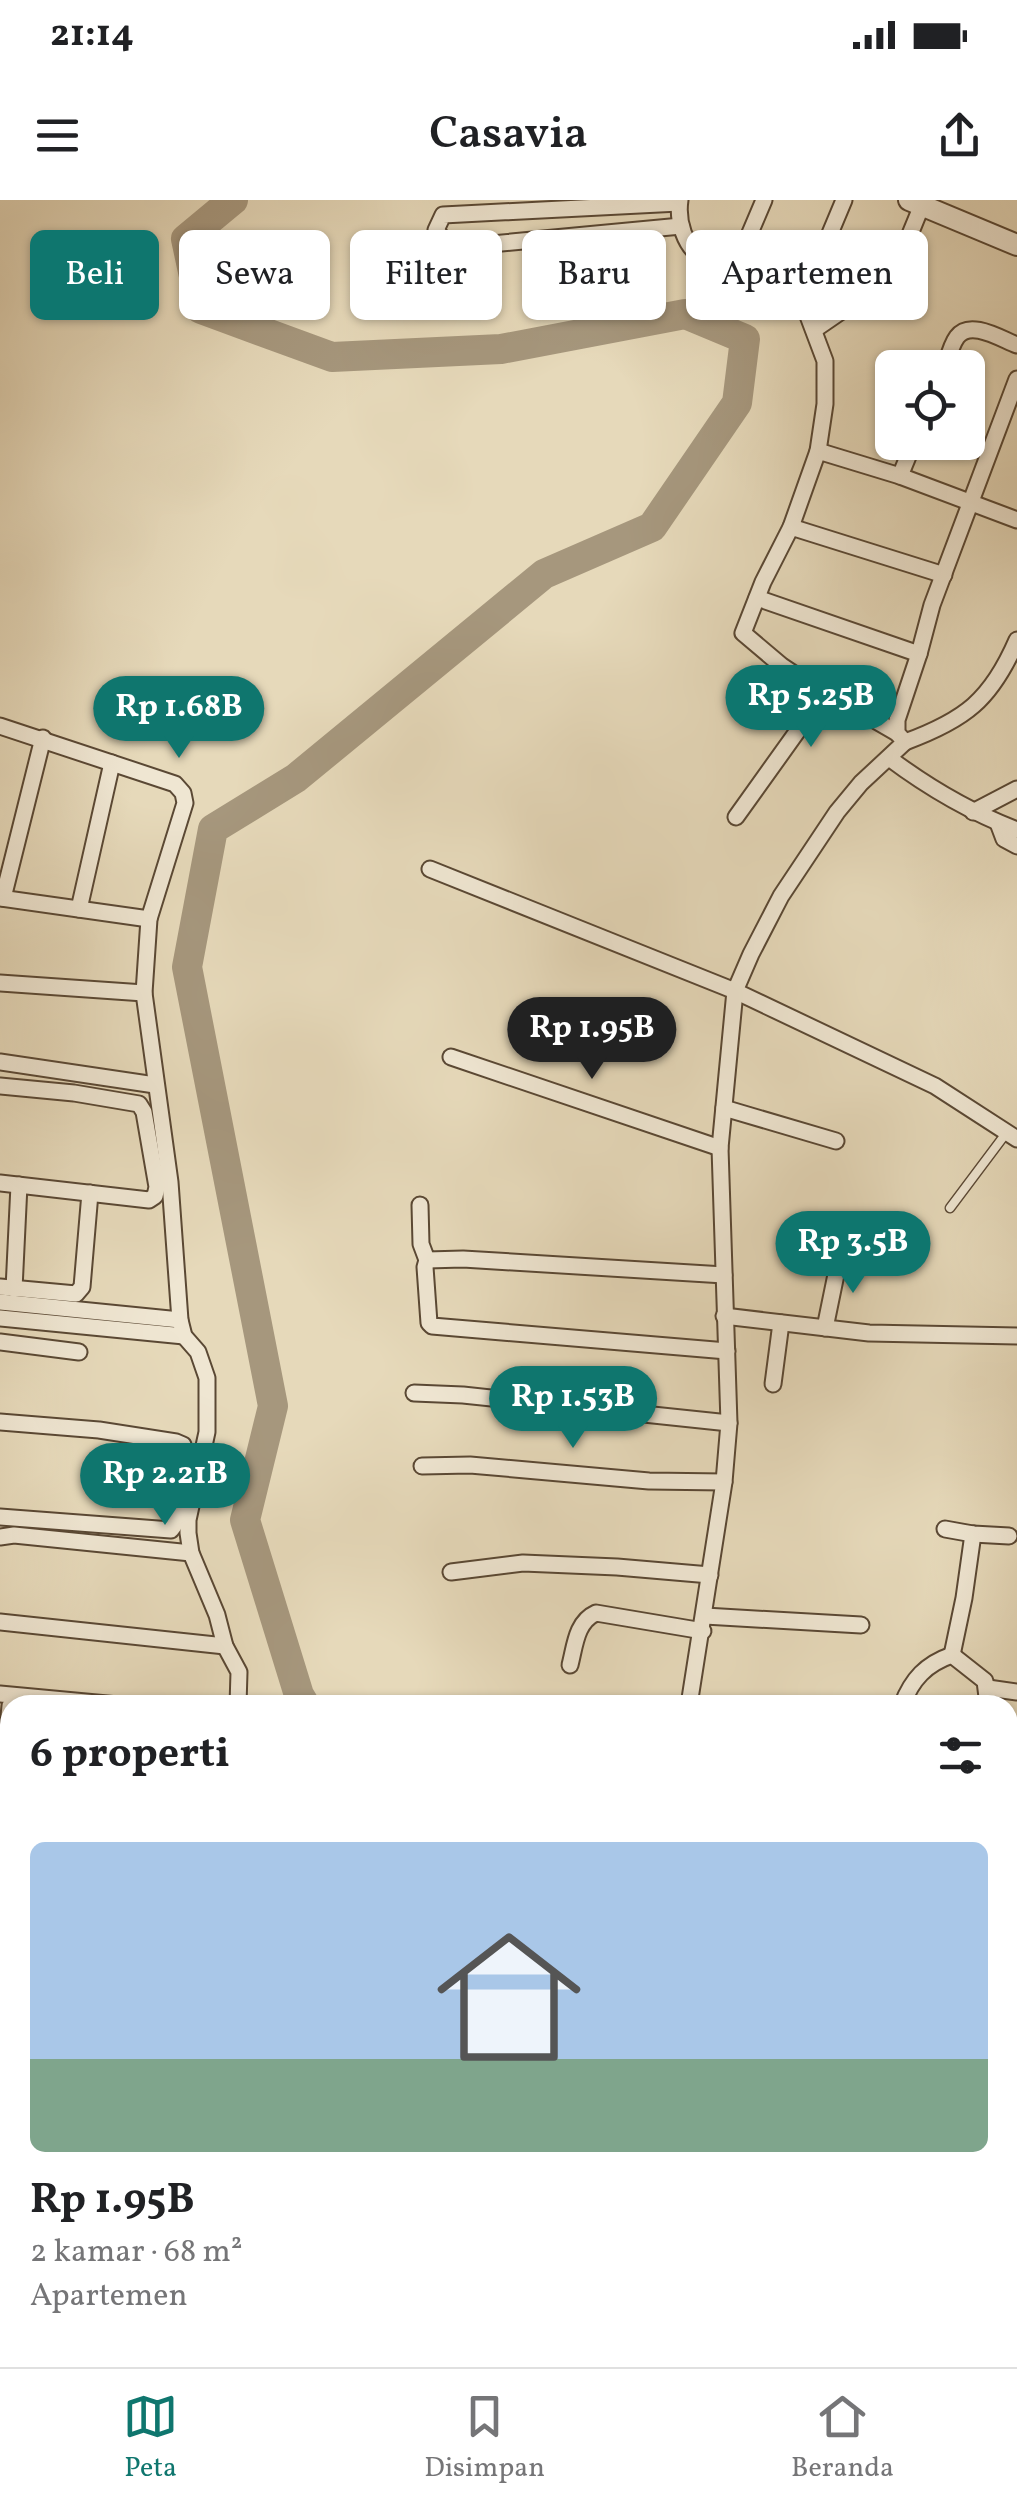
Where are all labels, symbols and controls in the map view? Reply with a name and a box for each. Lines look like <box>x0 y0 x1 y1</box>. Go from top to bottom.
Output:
text: 21:14 <box>50 9 134 62</box>
text: Casavia <box>429 104 588 167</box>
icon: menu <box>30 108 85 163</box>
icon: share <box>932 108 987 163</box>
chip: Beli <box>30 230 159 320</box>
chip: Sewa <box>179 230 330 320</box>
chip: Filter <box>350 230 502 320</box>
chip: Baru <box>522 230 666 320</box>
chip: Apartemen <box>686 230 928 320</box>
map controls <box>875 350 985 460</box>
button: locate <box>875 350 985 460</box>
pin: Rp 5.25B <box>708 665 914 750</box>
text: Rp 5.25B <box>747 675 875 719</box>
pin: Rp 1.68B <box>76 676 282 761</box>
text: Rp 1.68B <box>115 686 243 730</box>
pin: Rp 1.95B <box>489 997 695 1082</box>
text: Rp 1.95B <box>529 1007 655 1051</box>
pin: Rp 3.5B <box>761 1211 945 1296</box>
text: Rp 3.5B <box>798 1221 909 1265</box>
pin: Rp 1.53B <box>470 1366 676 1451</box>
text: Rp 1.53B <box>511 1376 635 1420</box>
pin: Rp 2.21B <box>62 1443 268 1528</box>
text: Rp 2.21B <box>102 1453 228 1497</box>
text: 6 properti <box>30 1726 230 1785</box>
icon: filters <box>933 1728 988 1783</box>
icon: home <box>419 1907 599 2087</box>
text: Rp 1.95B <box>30 2172 195 2231</box>
text: 2 kamar · 68 m² <box>30 2231 243 2275</box>
text: Apartemen <box>30 2275 188 2319</box>
tab: Peta <box>123 2389 178 2488</box>
tab: Disimpan <box>424 2389 545 2488</box>
tab: Beranda <box>791 2389 894 2488</box>

